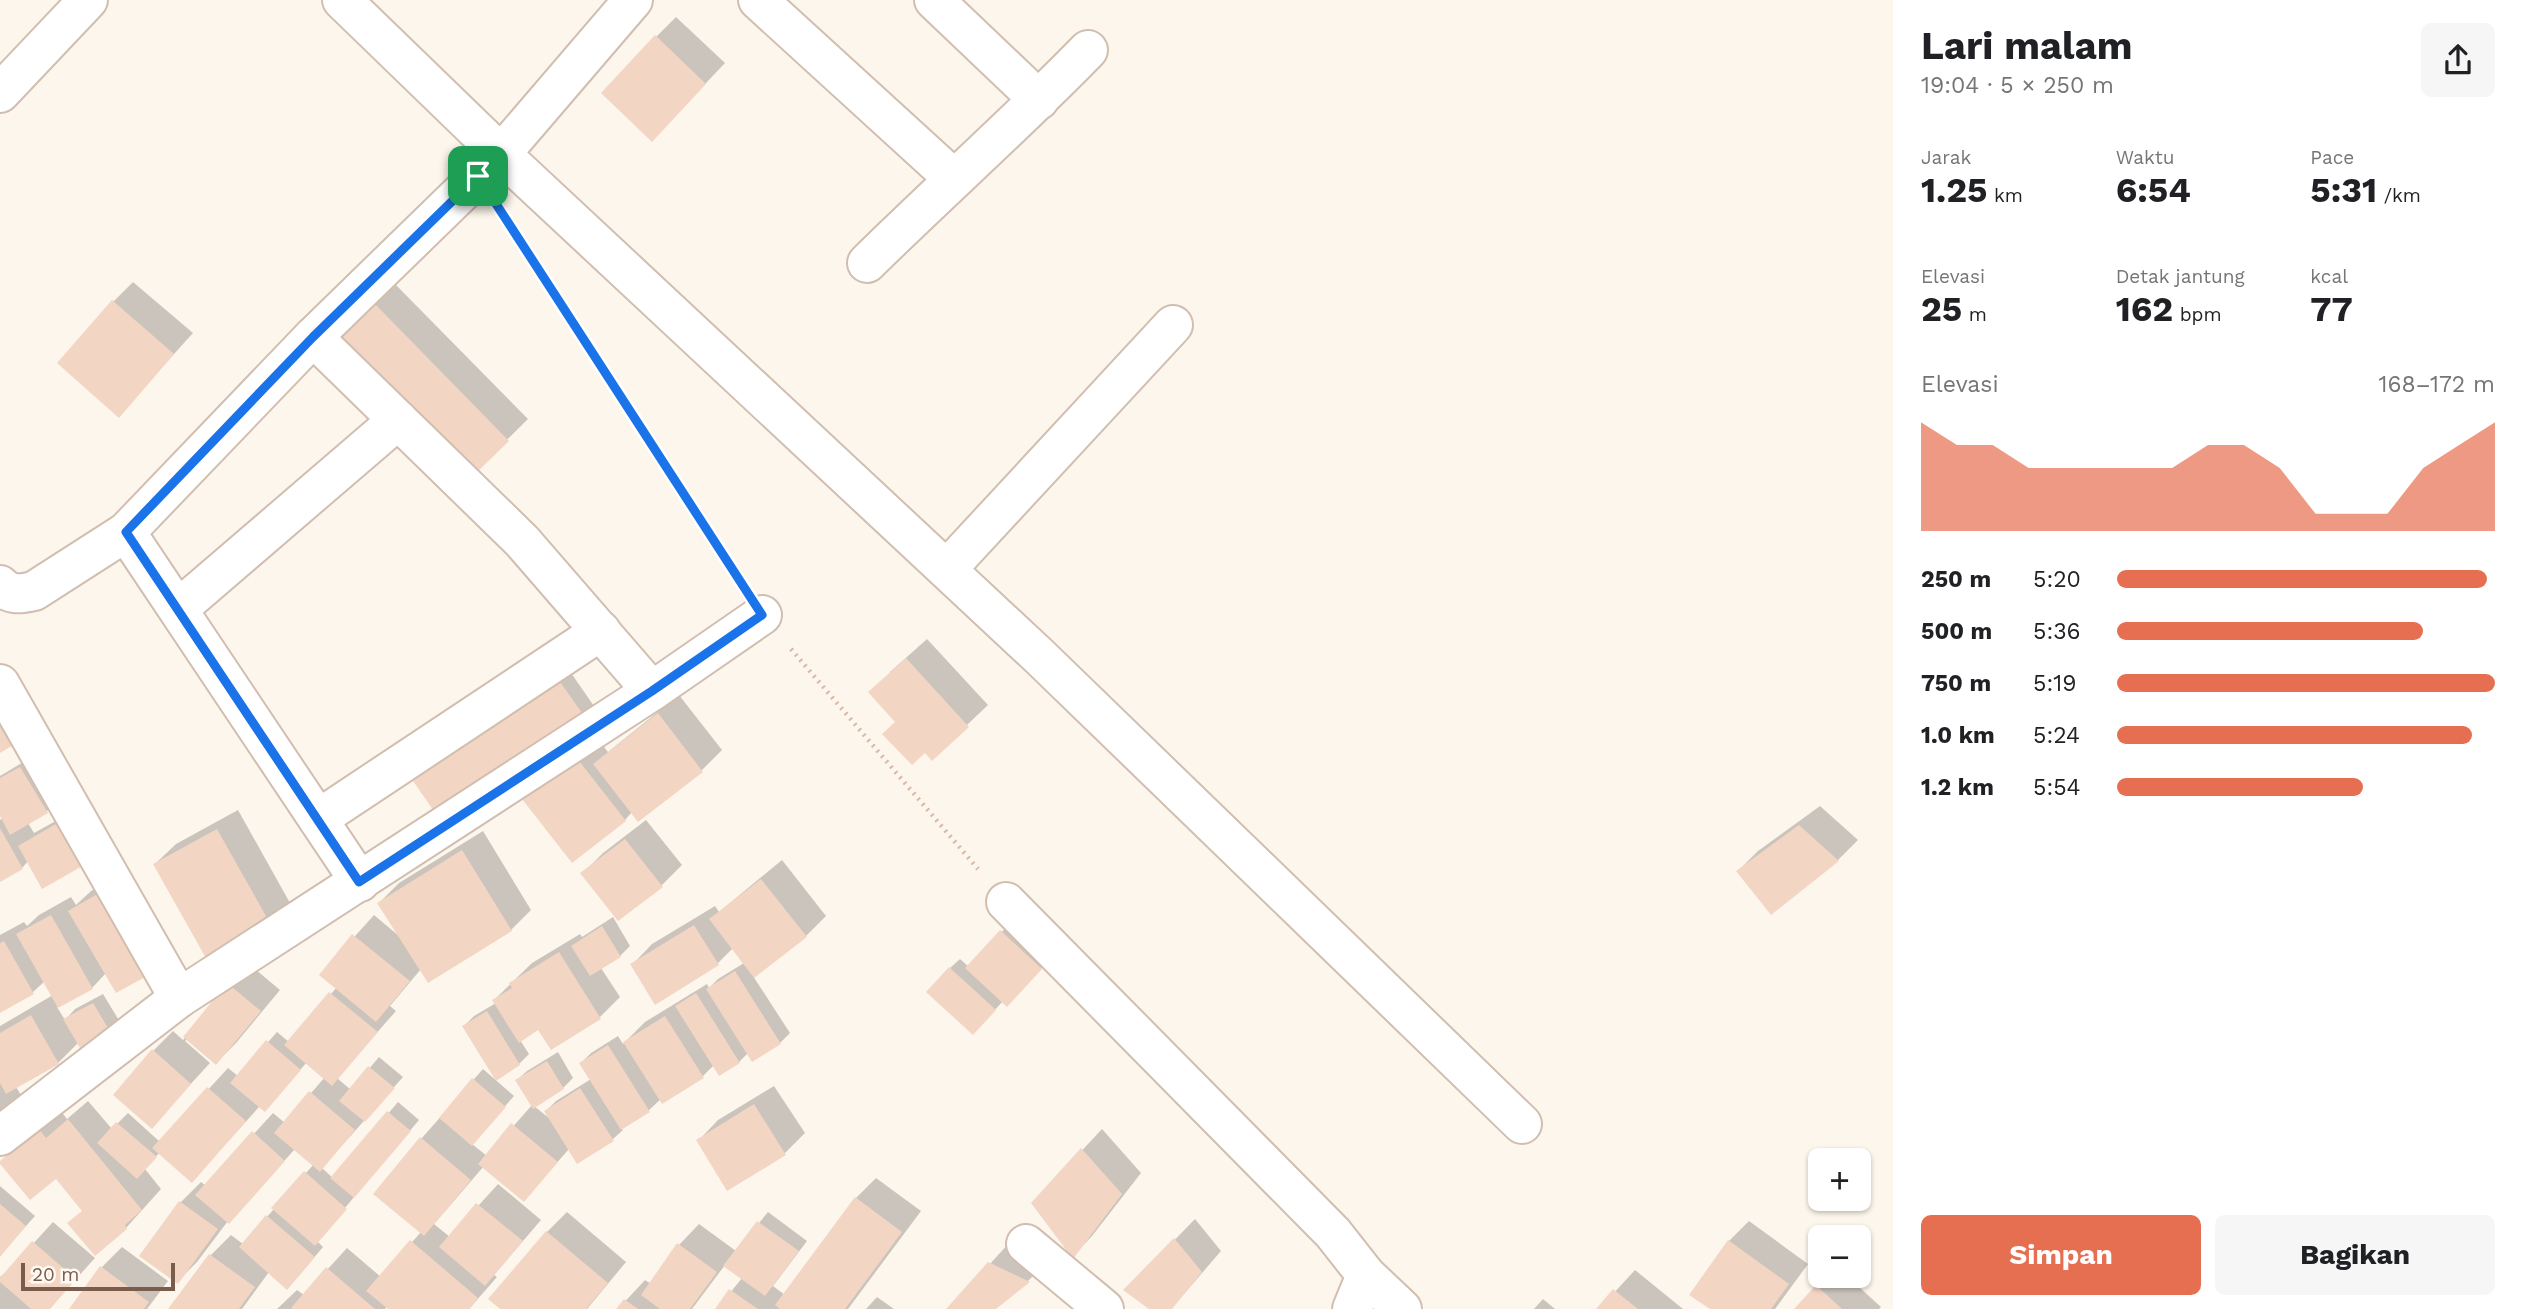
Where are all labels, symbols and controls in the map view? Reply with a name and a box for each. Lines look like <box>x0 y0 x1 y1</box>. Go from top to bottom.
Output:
button: share <box>2421 23 2495 97</box>
text: Lari malam <box>1921 24 2132 68</box>
text: 19:04 · 5 × 250 m <box>1921 72 2114 99</box>
pin <box>448 146 508 206</box>
text: Jarak <box>1921 146 1971 169</box>
text: Waktu <box>2116 146 2174 169</box>
text: Pace <box>2310 146 2354 169</box>
icon: arrive <box>459 157 497 195</box>
text: 1.25 <box>1921 169 1988 211</box>
text: 6:54 <box>2116 169 2191 211</box>
text: 5:31 <box>2310 169 2377 211</box>
text: km <box>1988 184 2023 207</box>
text: /km <box>2377 184 2421 207</box>
text: Elevasi <box>1921 265 1985 288</box>
text: Detak jantung <box>2116 265 2245 288</box>
text: kcal <box>2310 265 2348 288</box>
text: 25 <box>1921 288 1962 330</box>
text: 162 <box>2116 288 2173 330</box>
text: 77 <box>2310 288 2353 330</box>
text: m <box>1962 303 1987 326</box>
text: bpm <box>2173 303 2222 326</box>
text: Elevasi <box>1921 371 1999 398</box>
text: 168–172 m <box>2379 371 2495 398</box>
text: 250 m <box>1921 566 1991 593</box>
text: 5:20 <box>2033 566 2081 593</box>
text: 500 m <box>1921 618 1992 645</box>
text: 5:36 <box>2033 618 2081 645</box>
text: 750 m <box>1921 670 1991 697</box>
text: 5:19 <box>2033 670 2076 697</box>
text: 1.0 km <box>1921 722 1995 749</box>
text: 5:24 <box>2033 722 2080 749</box>
text: 1.2 km <box>1921 774 1994 801</box>
text: 5:54 <box>2033 774 2081 801</box>
map controls <box>1808 1148 1871 1288</box>
button: + <box>1808 1148 1871 1211</box>
button: Simpan <box>1921 1215 2201 1295</box>
button: Bagikan <box>2215 1215 2495 1295</box>
button: − <box>1808 1225 1871 1288</box>
scale bar <box>21 1260 175 1292</box>
text: 20 m <box>32 1263 79 1286</box>

